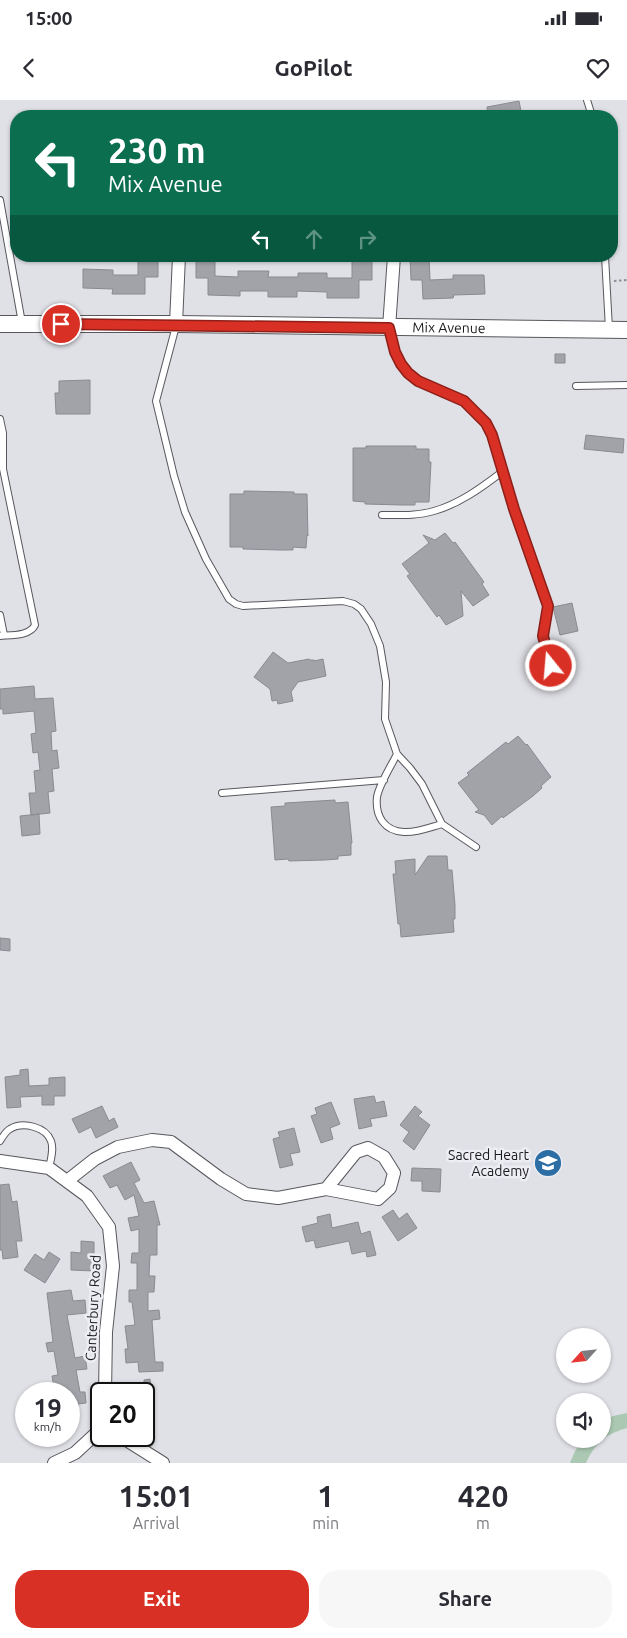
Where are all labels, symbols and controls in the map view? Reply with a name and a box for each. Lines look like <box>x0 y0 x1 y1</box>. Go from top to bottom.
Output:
text: 15:00 <box>25 7 73 29</box>
icon: back <box>15 54 43 82</box>
icon: heart <box>584 54 612 82</box>
text: GoPilot <box>275 55 352 80</box>
icon: left <box>25 130 90 195</box>
text: 230 m <box>108 130 206 170</box>
text: Mix Avenue <box>108 171 223 196</box>
icon: left <box>247 225 275 253</box>
icon: ahead <box>300 225 328 253</box>
icon: right <box>353 225 381 253</box>
pin <box>40 303 82 345</box>
icon: arrive <box>47 310 75 338</box>
street label: Mix Avenue <box>412 319 486 336</box>
position arrow <box>524 639 576 691</box>
place label: Sacred Heart Academy <box>448 1147 529 1179</box>
school or university icon: Sacred Heart Academy <box>533 1148 563 1178</box>
street label: Canterbury Road <box>82 1254 104 1362</box>
north arrow <box>556 1328 611 1382</box>
map controls <box>556 1328 611 1448</box>
speed limit sign: 20 <box>90 1382 155 1447</box>
button: sound <box>556 1393 611 1448</box>
text: 19 <box>33 1394 62 1422</box>
text: km/h <box>34 1420 61 1433</box>
text: 15:01 <box>119 1479 194 1513</box>
text: 1 <box>317 1479 334 1513</box>
text: 420 <box>458 1479 508 1513</box>
text: Arrival <box>133 1514 179 1532</box>
text: min <box>312 1514 339 1532</box>
text: m <box>476 1514 490 1532</box>
button: Exit <box>15 1570 309 1628</box>
button: Share <box>319 1570 612 1628</box>

